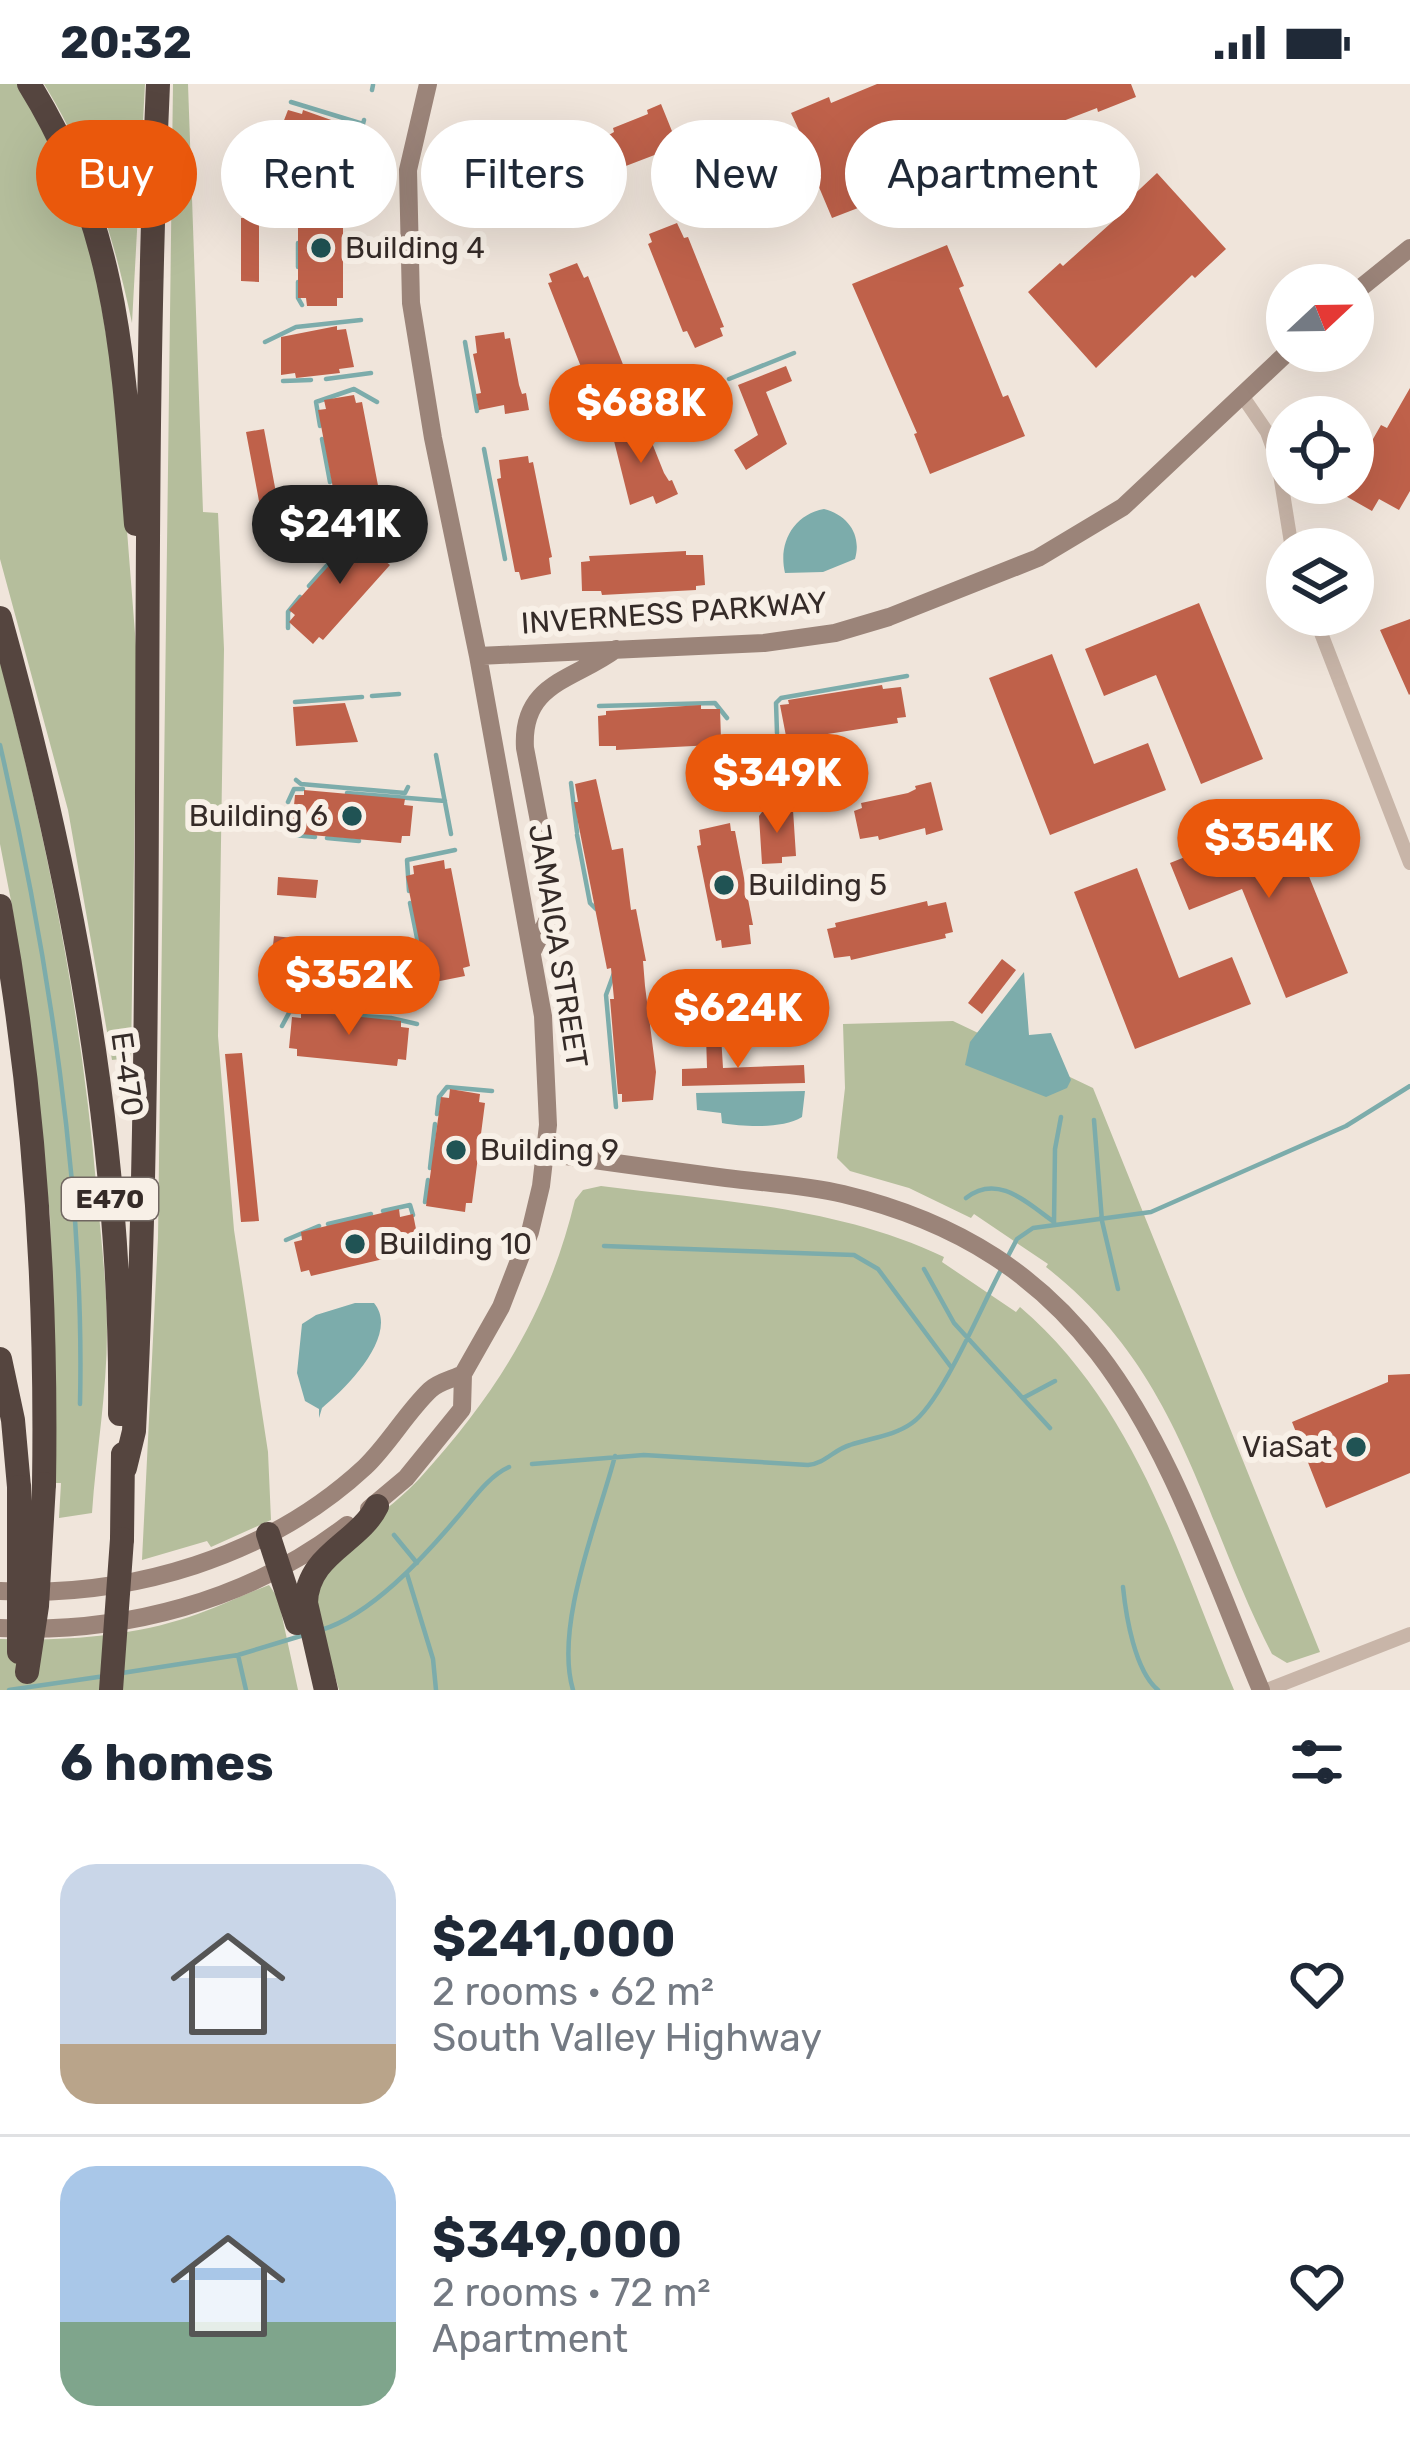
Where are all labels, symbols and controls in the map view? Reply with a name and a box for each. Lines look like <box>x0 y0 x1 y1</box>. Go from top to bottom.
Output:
text: 20:32 <box>60 16 192 69</box>
chip: Buy <box>36 120 197 228</box>
chip: Rent <box>221 120 397 228</box>
chip: Filters <box>421 120 627 228</box>
chip: New <box>651 120 821 228</box>
chip: Apartment <box>845 120 1140 228</box>
place label: Building 4 <box>345 230 485 266</box>
marker: Building 4 <box>308 235 334 261</box>
north arrow <box>1266 264 1374 372</box>
map controls <box>1266 264 1374 636</box>
pin: $688K <box>557 364 725 466</box>
text: $688K <box>576 380 706 426</box>
button: locate <box>1266 396 1374 504</box>
pin: $241K <box>256 485 424 587</box>
text: $241K <box>279 501 401 547</box>
button: layers <box>1266 528 1374 636</box>
street label: INVERNESS PARKWAY <box>520 584 828 642</box>
pin: $349K <box>693 734 861 836</box>
text: $349K <box>712 750 842 796</box>
place label: Building 6 <box>189 798 328 834</box>
pin: $354K <box>1185 799 1353 901</box>
marker: Building 6 <box>339 803 365 829</box>
text: $354K <box>1204 815 1334 861</box>
street label: JAMAICA STREET <box>521 821 595 1071</box>
place label: Building 5 <box>748 867 887 903</box>
marker: Building 5 <box>711 872 737 898</box>
pin: $352K <box>265 936 433 1038</box>
text: $352K <box>285 952 413 998</box>
pin: $624K <box>654 969 822 1071</box>
text: $624K <box>673 985 803 1031</box>
street label: E-470 <box>103 1030 151 1118</box>
place label: Building 9 <box>480 1132 619 1168</box>
marker: Building 9 <box>443 1137 469 1163</box>
road number: E470 <box>62 1178 158 1220</box>
place label: Building 10 <box>379 1226 532 1262</box>
marker: Building 10 <box>342 1231 368 1257</box>
place label: ViaSat <box>1242 1429 1332 1465</box>
marker: ViaSat <box>1343 1434 1369 1460</box>
icon: filters <box>1284 1729 1350 1795</box>
text: 6 homes <box>60 1732 274 1793</box>
text: $241,000 <box>432 1908 676 1969</box>
icon: home <box>156 1912 300 2056</box>
icon: heart <box>1284 1951 1350 2017</box>
text: 2 rooms · 62 m² <box>432 1969 714 2015</box>
text: South Valley Highway <box>432 2015 822 2061</box>
text: $349,000 <box>432 2209 682 2270</box>
icon: home <box>156 2214 300 2358</box>
icon: heart <box>1284 2253 1350 2319</box>
text: 2 rooms · 72 m² <box>432 2270 711 2316</box>
text: Apartment <box>432 2316 628 2362</box>

